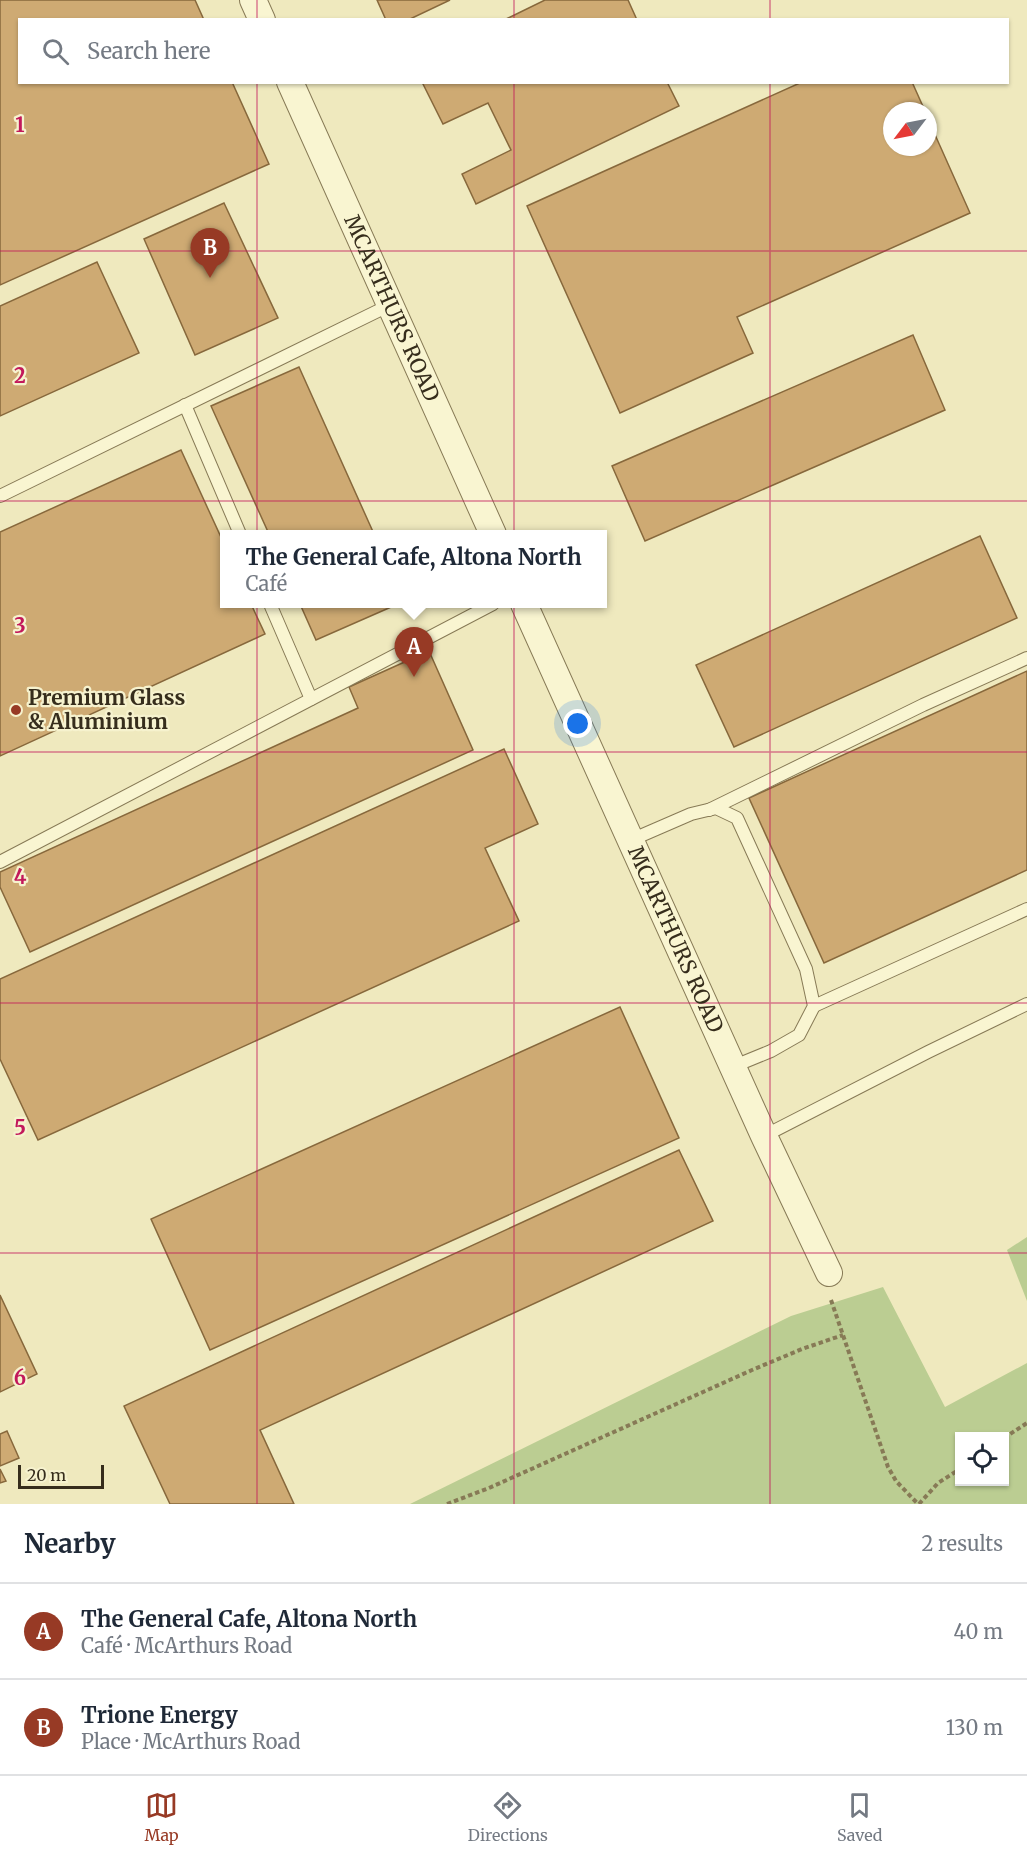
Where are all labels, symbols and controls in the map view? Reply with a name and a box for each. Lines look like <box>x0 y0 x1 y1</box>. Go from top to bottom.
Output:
search box <box>18 18 1009 84</box>
icon: search <box>39 35 72 68</box>
text: Search here <box>87 37 210 65</box>
north arrow <box>883 102 937 156</box>
text: 1 <box>15 112 25 137</box>
street label: MCARTHURS ROAD <box>338 210 446 406</box>
pin: B <box>190 228 230 278</box>
text: 2 <box>14 363 26 388</box>
popup <box>220 530 607 608</box>
text: The General Cafe, Altona North <box>245 543 582 571</box>
text: Café <box>245 571 287 596</box>
text: 3 <box>14 613 26 638</box>
pin: A <box>394 628 434 677</box>
place label: Premium Glass & Aluminium <box>28 684 186 735</box>
marker: Premium Glass & Aluminium <box>9 703 23 717</box>
your location <box>563 709 592 738</box>
street label: MCARTHURS ROAD <box>622 842 730 1037</box>
text: 4 <box>14 864 27 889</box>
text: 5 <box>14 1115 26 1140</box>
text: 6 <box>14 1365 26 1390</box>
map controls <box>955 1432 1009 1486</box>
button: locate <box>955 1432 1009 1486</box>
scale bar <box>18 1462 104 1490</box>
text: 20 m <box>27 1465 66 1485</box>
text: Nearby <box>24 1527 116 1560</box>
text: 2 results <box>921 1531 1003 1556</box>
text: The General Cafe, Altona North <box>81 1605 417 1633</box>
text: A <box>36 1619 51 1644</box>
text: 40 m <box>953 1619 1003 1644</box>
text: Café · McArthurs Road <box>81 1633 292 1658</box>
text: Trione Energy <box>81 1701 238 1729</box>
text: B <box>37 1715 50 1740</box>
text: 130 m <box>946 1715 1003 1740</box>
text: Place · McArthurs Road <box>81 1729 300 1754</box>
tab: Map <box>145 1789 179 1845</box>
tab: Directions <box>468 1789 548 1845</box>
tab: Saved <box>837 1789 882 1845</box>

